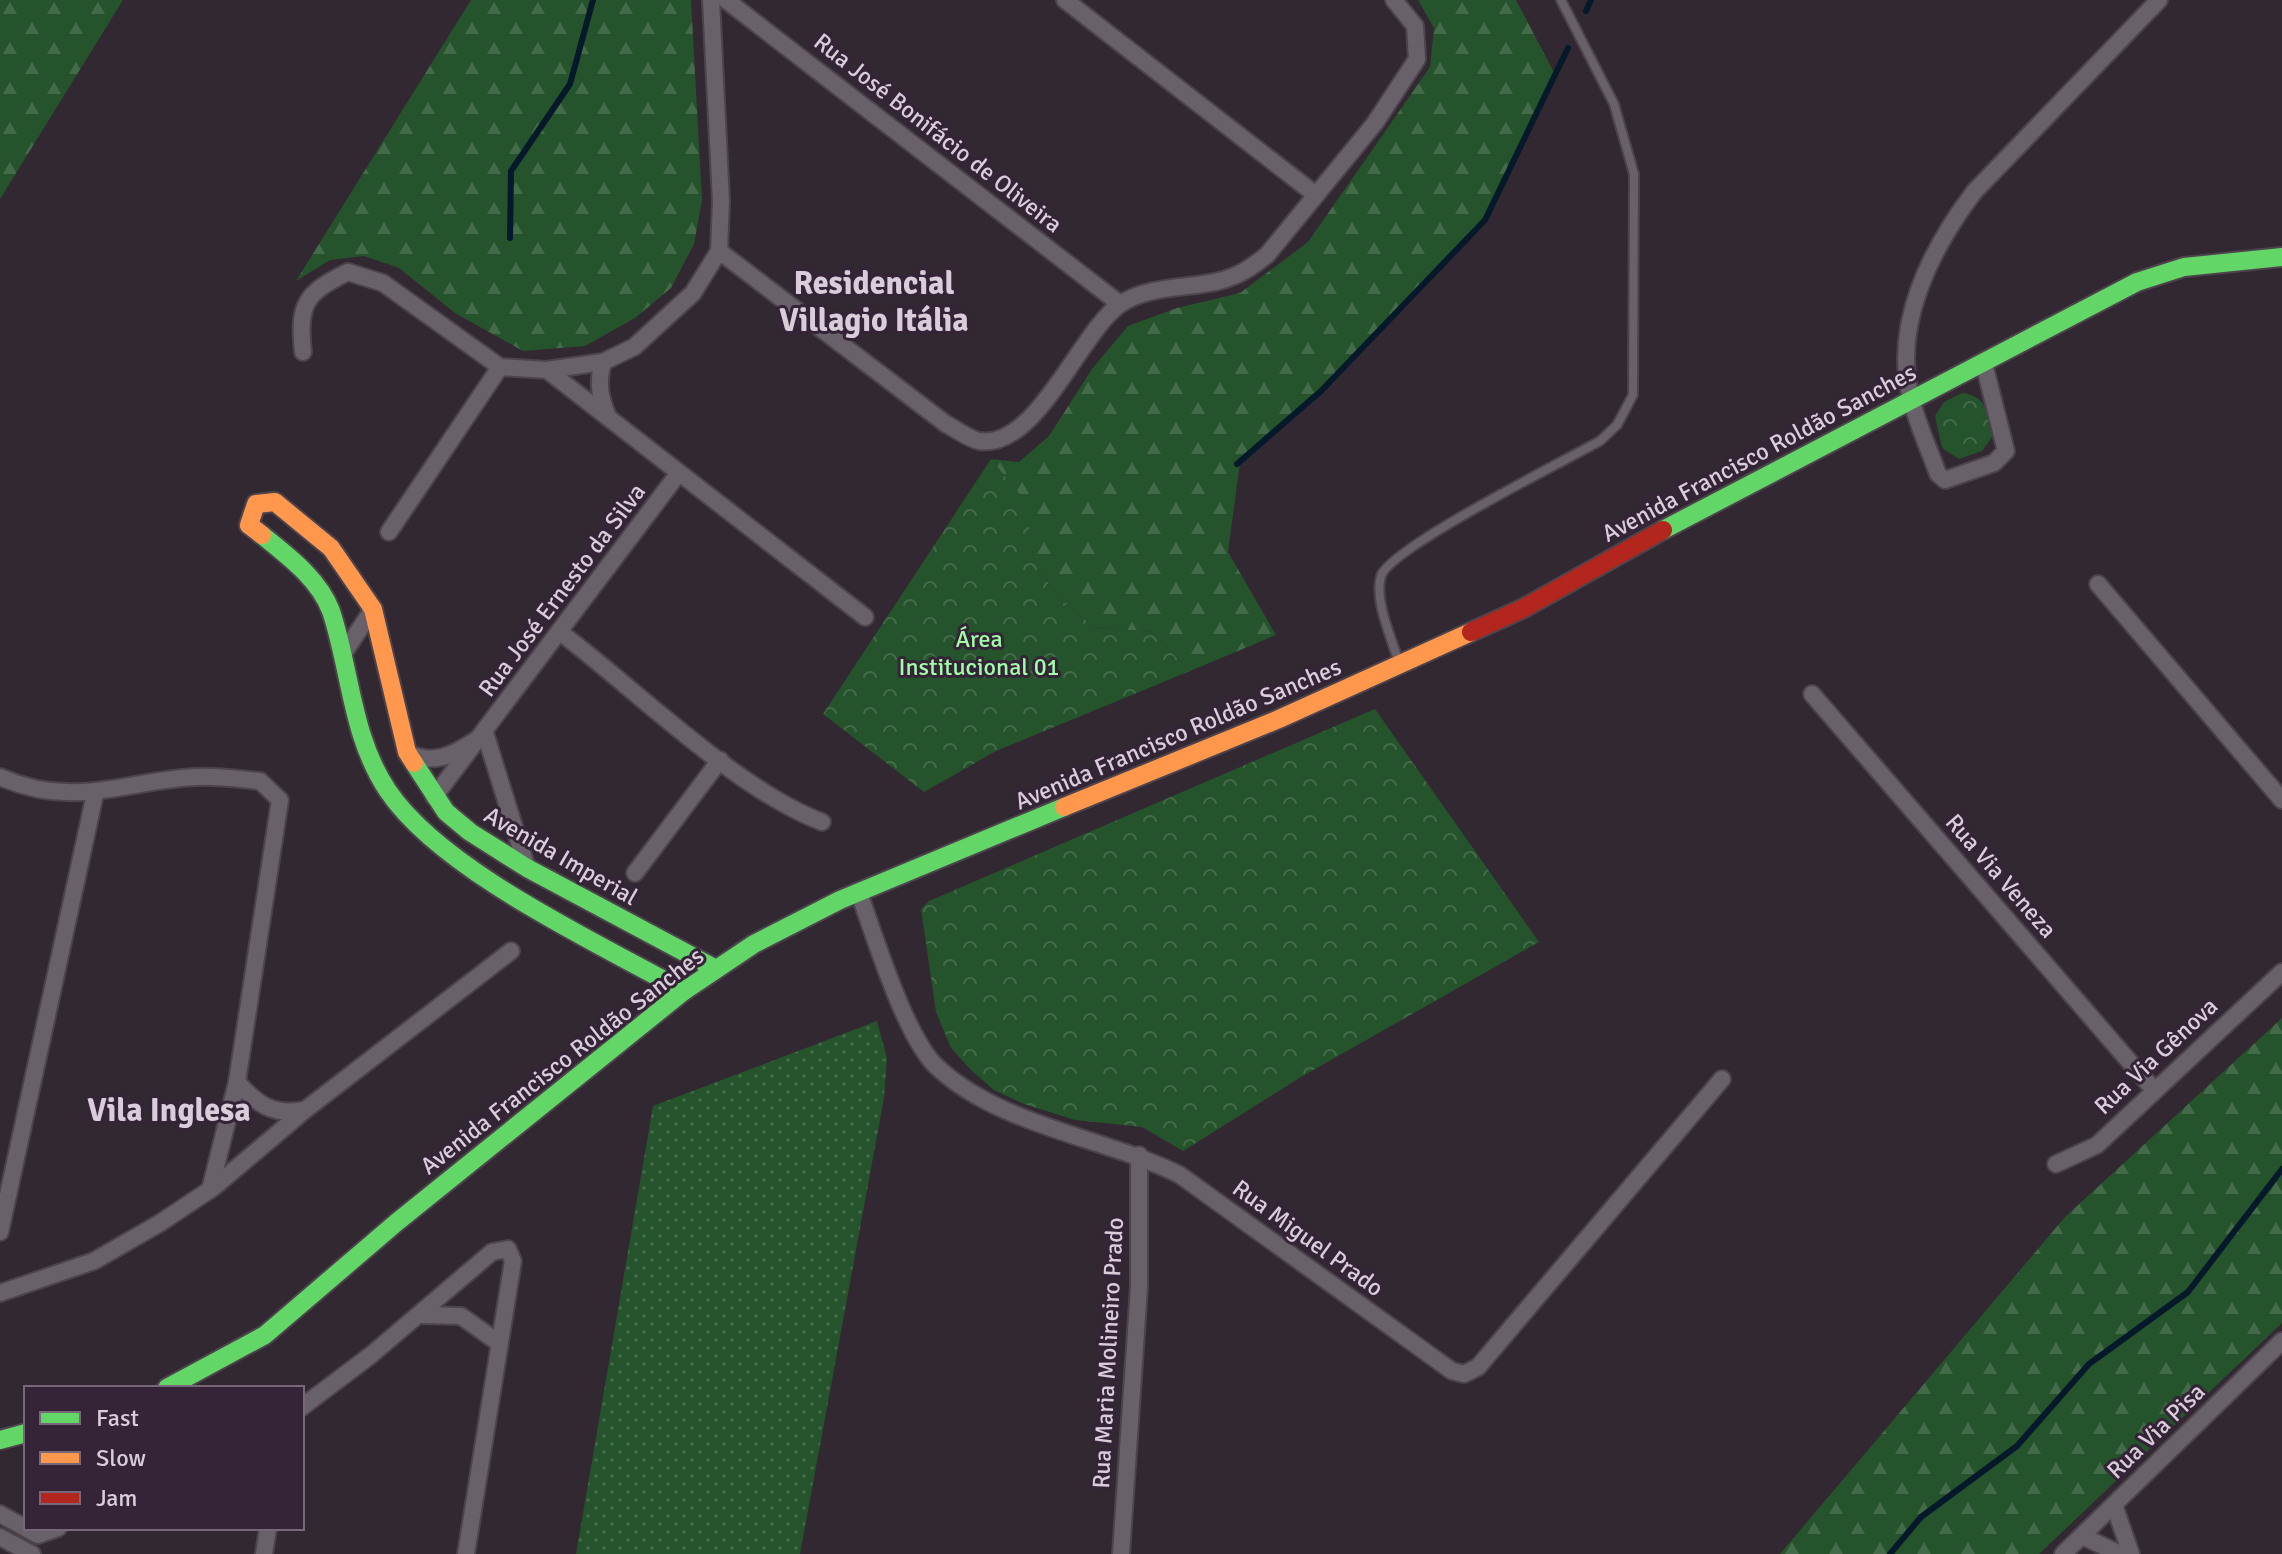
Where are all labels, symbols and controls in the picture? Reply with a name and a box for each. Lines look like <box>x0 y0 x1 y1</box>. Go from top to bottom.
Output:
street label: Rua José Bonifácio de Oliveira <box>808 27 1068 239</box>
district label: Residencial Villagio Itália <box>779 264 969 340</box>
street label: Avenida Francisco Roldão Sanches <box>1597 357 1921 549</box>
street label: Rua José Ernesto da Silva <box>472 477 652 703</box>
park label: Área Institucional 01 <box>898 624 1060 682</box>
street label: Avenida Francisco Roldão Sanches <box>1010 652 1346 816</box>
street label: Avenida Imperial <box>479 800 643 912</box>
street label: Rua Via Veneza <box>1939 808 2063 944</box>
street label: Avenida Francisco Roldão Sanches <box>414 941 710 1181</box>
street label: Rua Via Gênova <box>2088 991 2224 1121</box>
district label: Vila Inglesa <box>87 1091 251 1130</box>
street label: Rua Miguel Prado <box>1227 1173 1389 1303</box>
street label: Rua Maria Molineiro Prado <box>1086 1217 1130 1489</box>
street label: Rua Via Pisa <box>2101 1377 2211 1485</box>
legend <box>24 1386 304 1530</box>
text: Fast <box>96 1403 139 1433</box>
text: Slow <box>96 1443 146 1473</box>
text: Jam <box>96 1483 137 1513</box>

